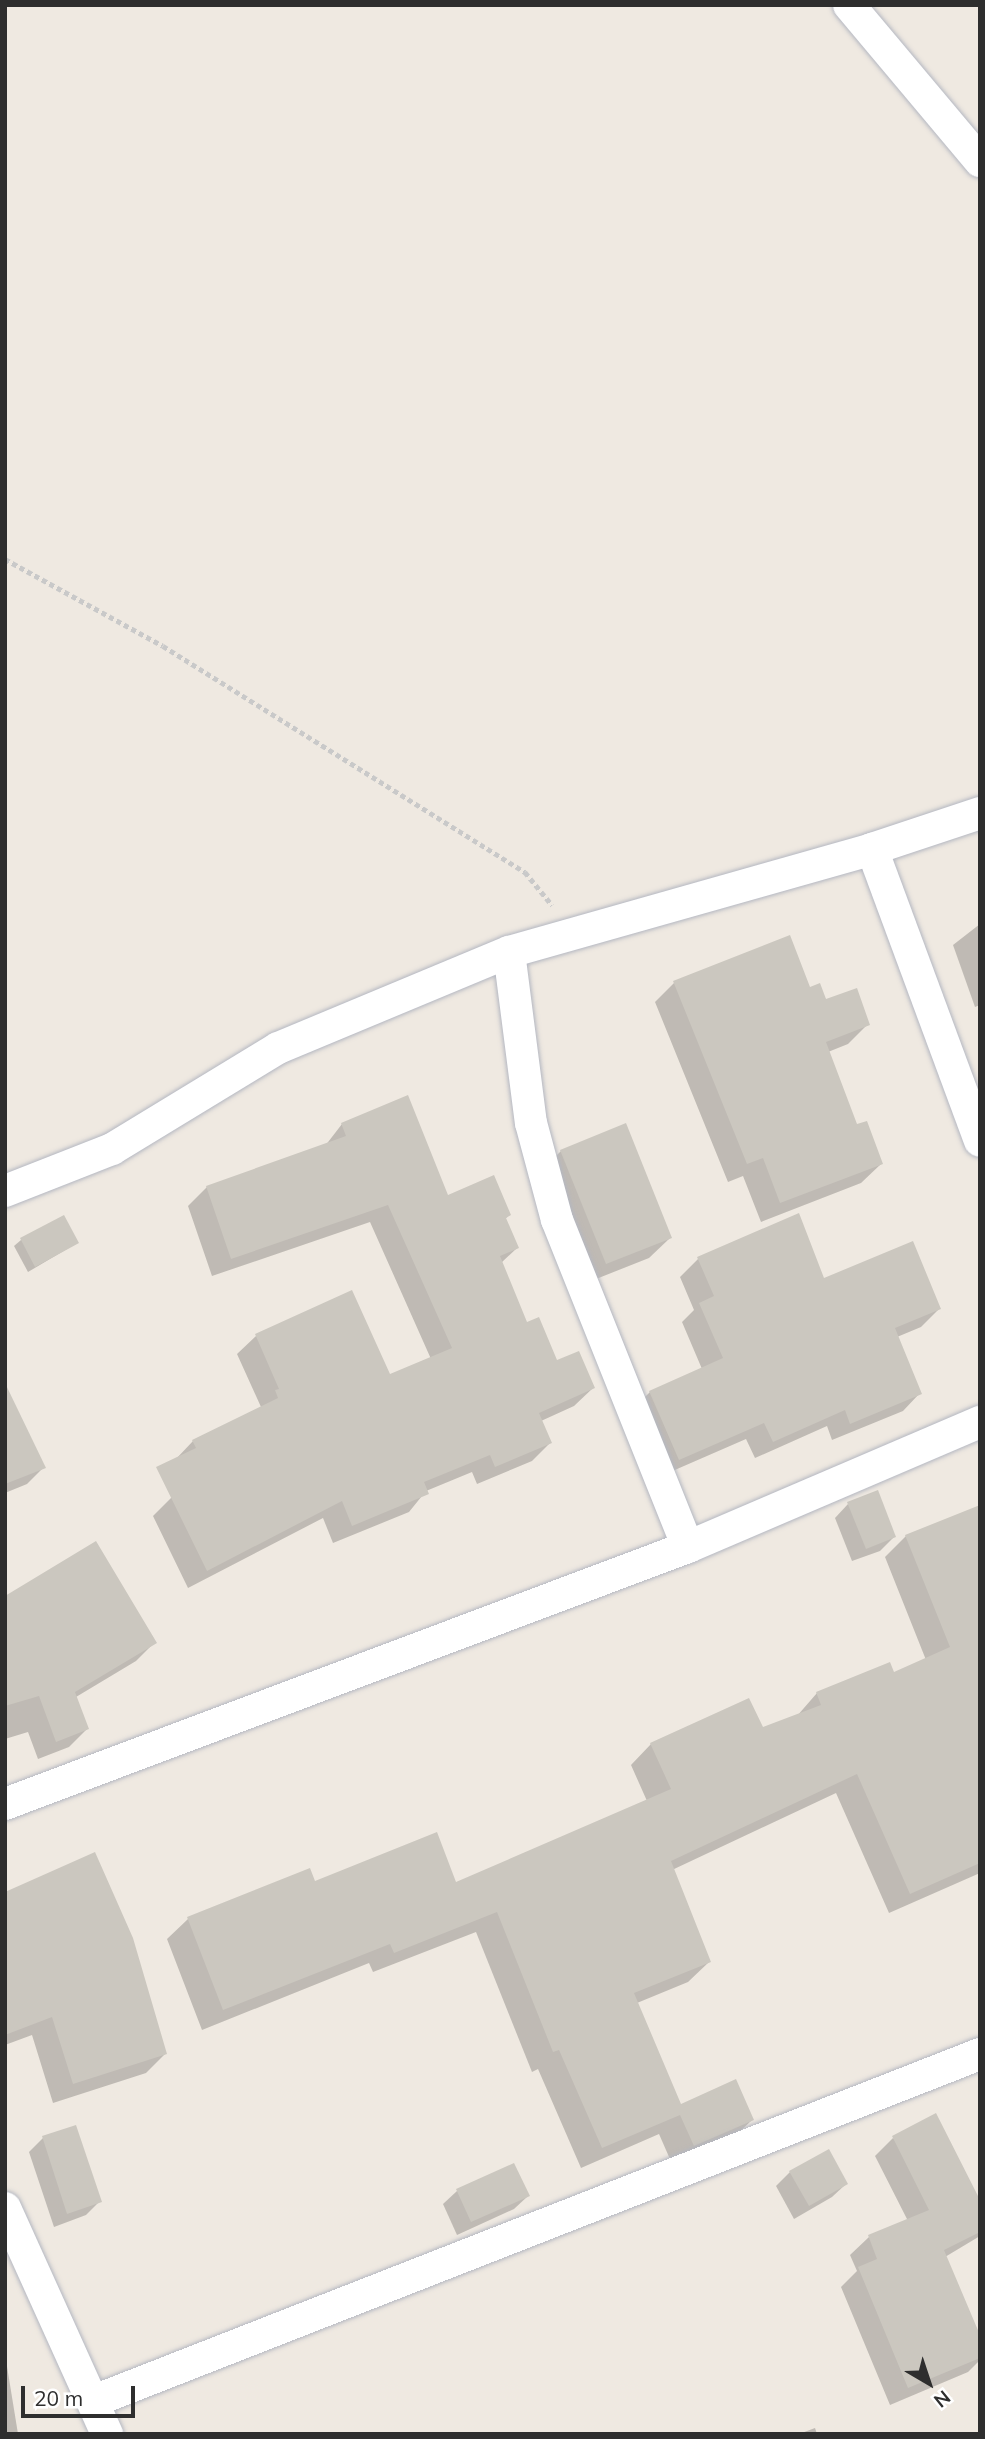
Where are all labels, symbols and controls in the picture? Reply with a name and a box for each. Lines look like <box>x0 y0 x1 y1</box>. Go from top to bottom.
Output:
north arrow <box>894 2348 964 2418</box>
scale bar <box>24 2372 138 2416</box>
text: 20 m <box>34 2385 83 2411</box>
text: N <box>929 2385 955 2413</box>

